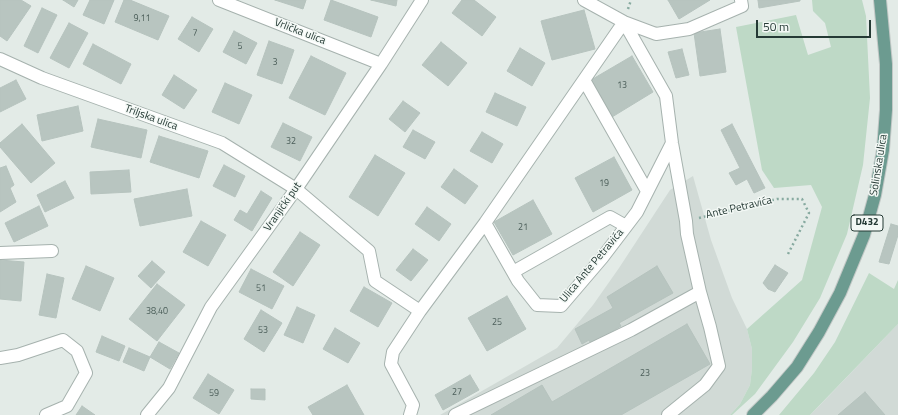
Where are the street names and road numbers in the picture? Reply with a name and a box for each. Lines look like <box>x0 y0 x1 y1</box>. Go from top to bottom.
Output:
street label: Vrlička ulica <box>272 16 328 48</box>
street label: Triljska ulica <box>123 102 179 134</box>
street label: Solinska ulica <box>868 133 890 197</box>
street label: Vranjički put <box>261 180 305 234</box>
street label: Ante Petravića <box>705 194 773 222</box>
road number: D432 <box>851 215 883 231</box>
street label: Ulica Ante Petravića <box>557 226 627 306</box>

